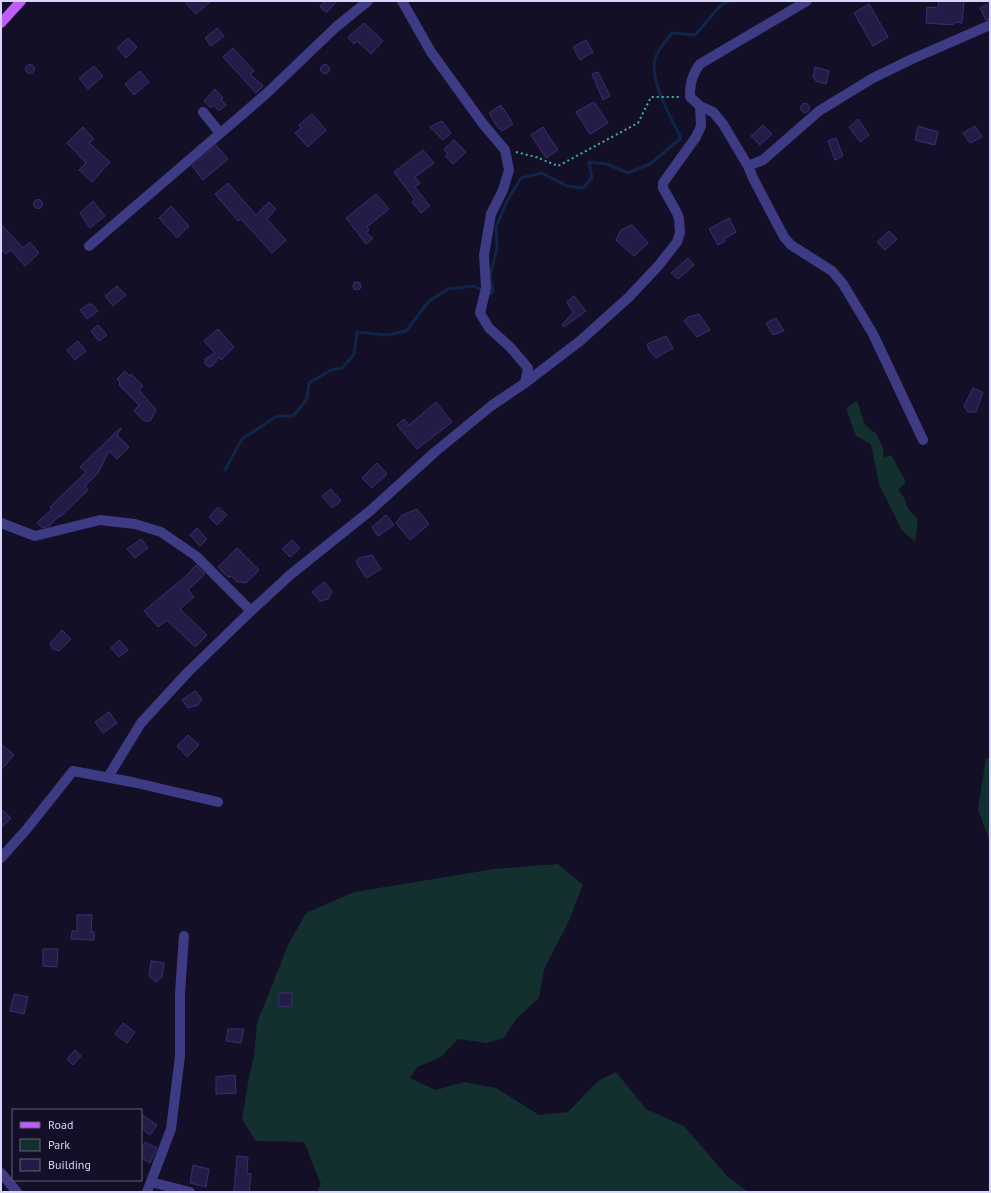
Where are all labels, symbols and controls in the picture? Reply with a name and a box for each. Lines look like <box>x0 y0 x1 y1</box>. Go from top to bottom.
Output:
legend <box>12 1109 142 1181</box>
text: Road <box>48 1117 73 1132</box>
text: Park <box>48 1137 70 1152</box>
text: Building <box>48 1157 91 1172</box>

